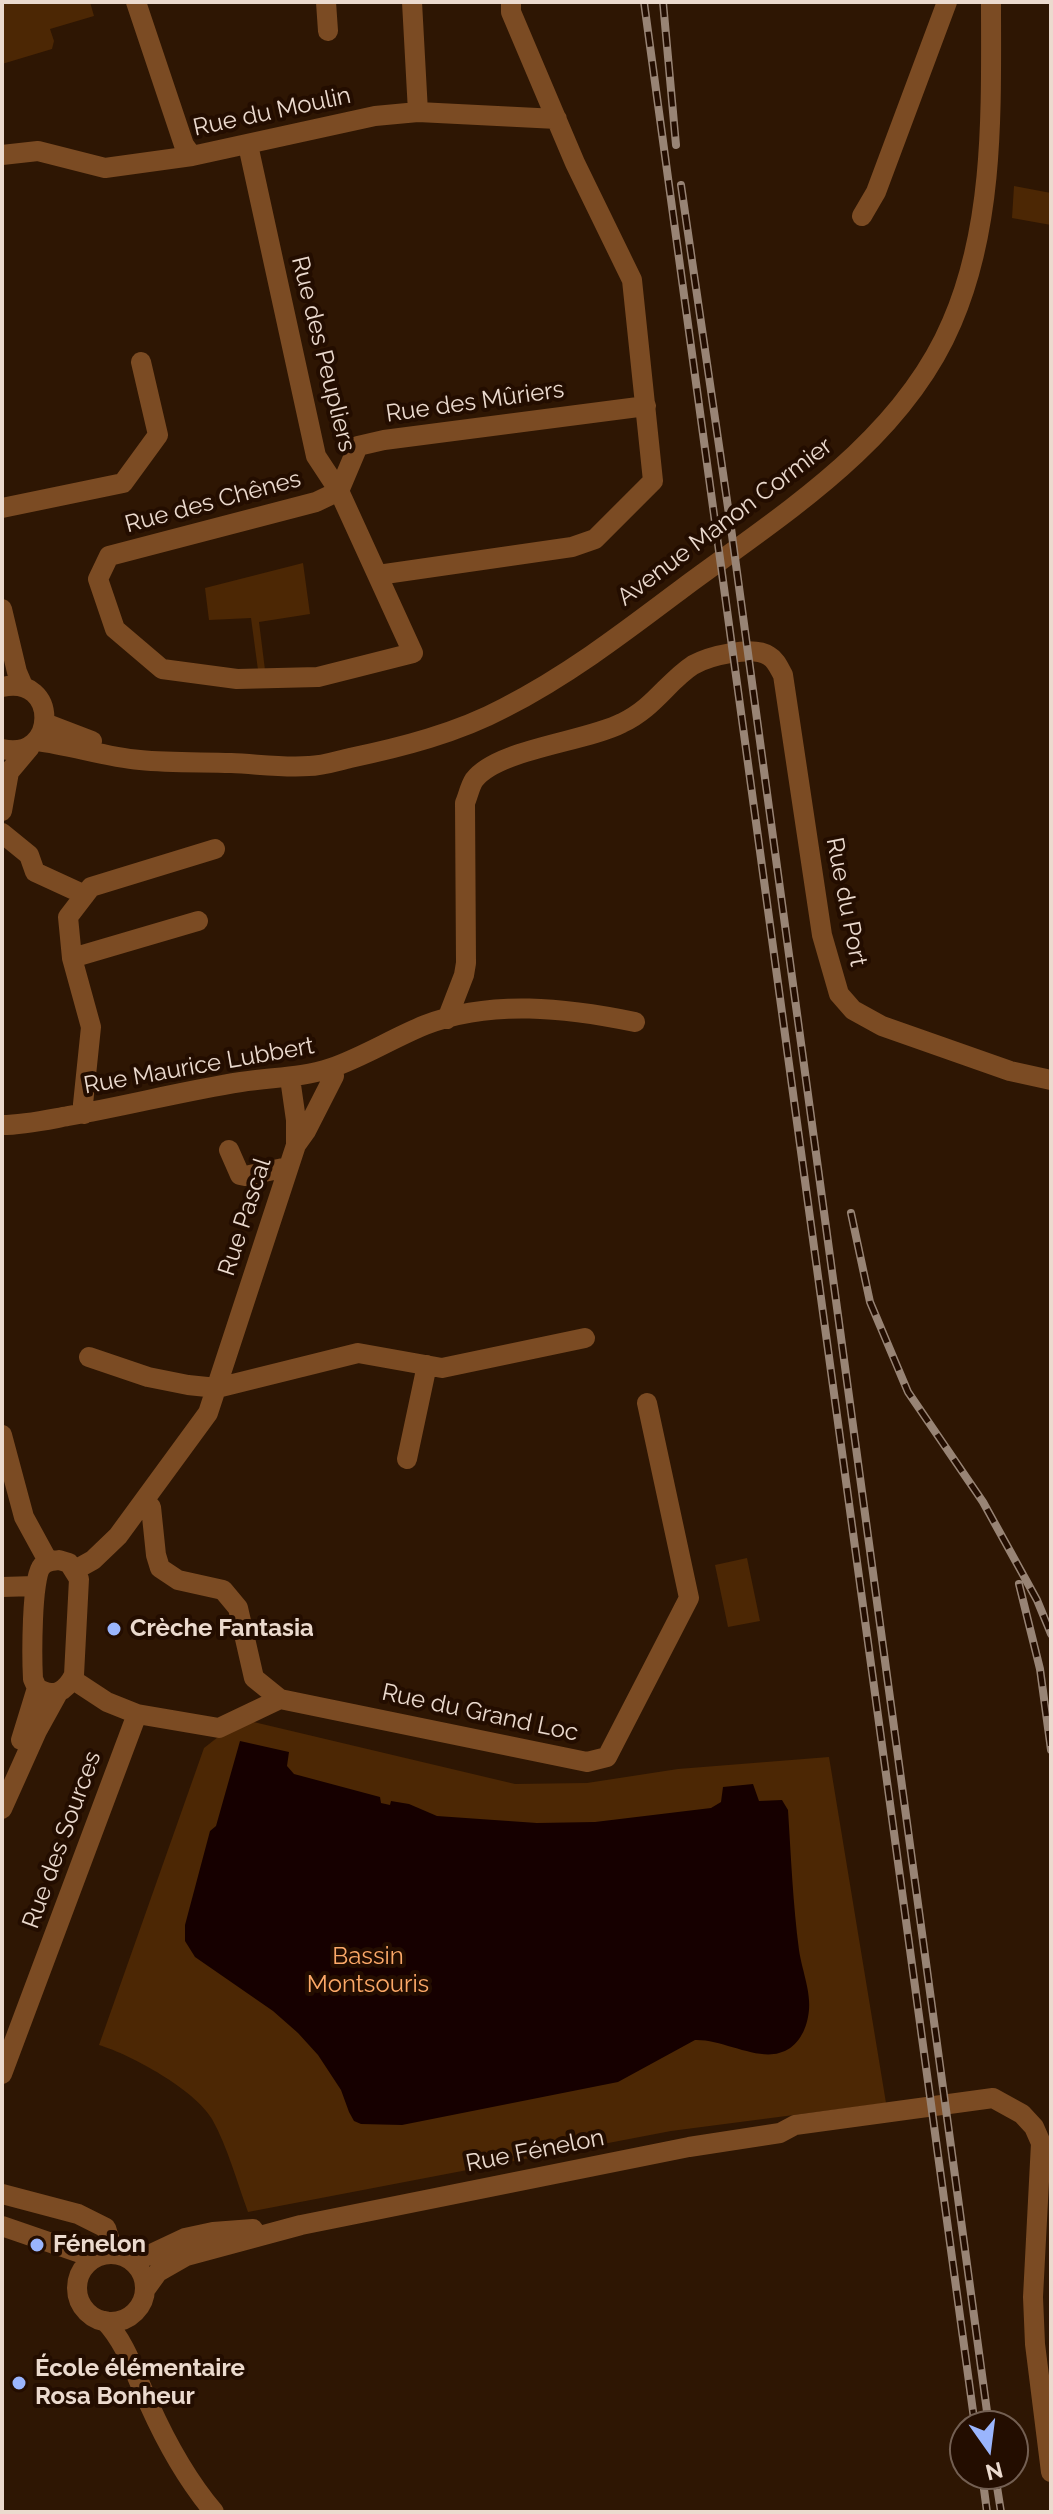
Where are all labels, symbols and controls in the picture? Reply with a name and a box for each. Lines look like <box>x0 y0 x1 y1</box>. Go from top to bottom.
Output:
street label: Rue du Moulin <box>191 81 353 143</box>
street label: Rue des Peupliers <box>285 253 361 455</box>
street label: Rue des Mûriers <box>384 375 566 429</box>
street label: Avenue Manon Cormier <box>612 432 838 612</box>
street label: Rue des Chênes <box>122 465 304 539</box>
street label: Rue du Port <box>819 835 873 969</box>
street label: Rue Maurice Lubbert <box>82 1032 316 1100</box>
street label: Rue Pascal <box>212 1154 278 1280</box>
place label: Crèche Fantasia <box>130 1615 314 1643</box>
marker: Crèche Fantasia <box>105 1620 123 1638</box>
street label: Rue du Grand Loc <box>379 1678 581 1748</box>
street label: Rue des Sources <box>17 1747 107 1933</box>
park label: Bassin Montsouris <box>307 1943 429 1999</box>
street label: Rue Fénelon <box>463 2123 607 2179</box>
place label: Fénelon <box>53 2231 146 2259</box>
marker: Fénelon <box>28 2236 46 2254</box>
place label: École élémentaire Rosa Bonheur <box>35 2355 245 2411</box>
marker: École élémentaire Rosa Bonheur <box>10 2374 28 2392</box>
north arrow <box>949 2410 1029 2490</box>
text: N <box>983 2457 1006 2486</box>

